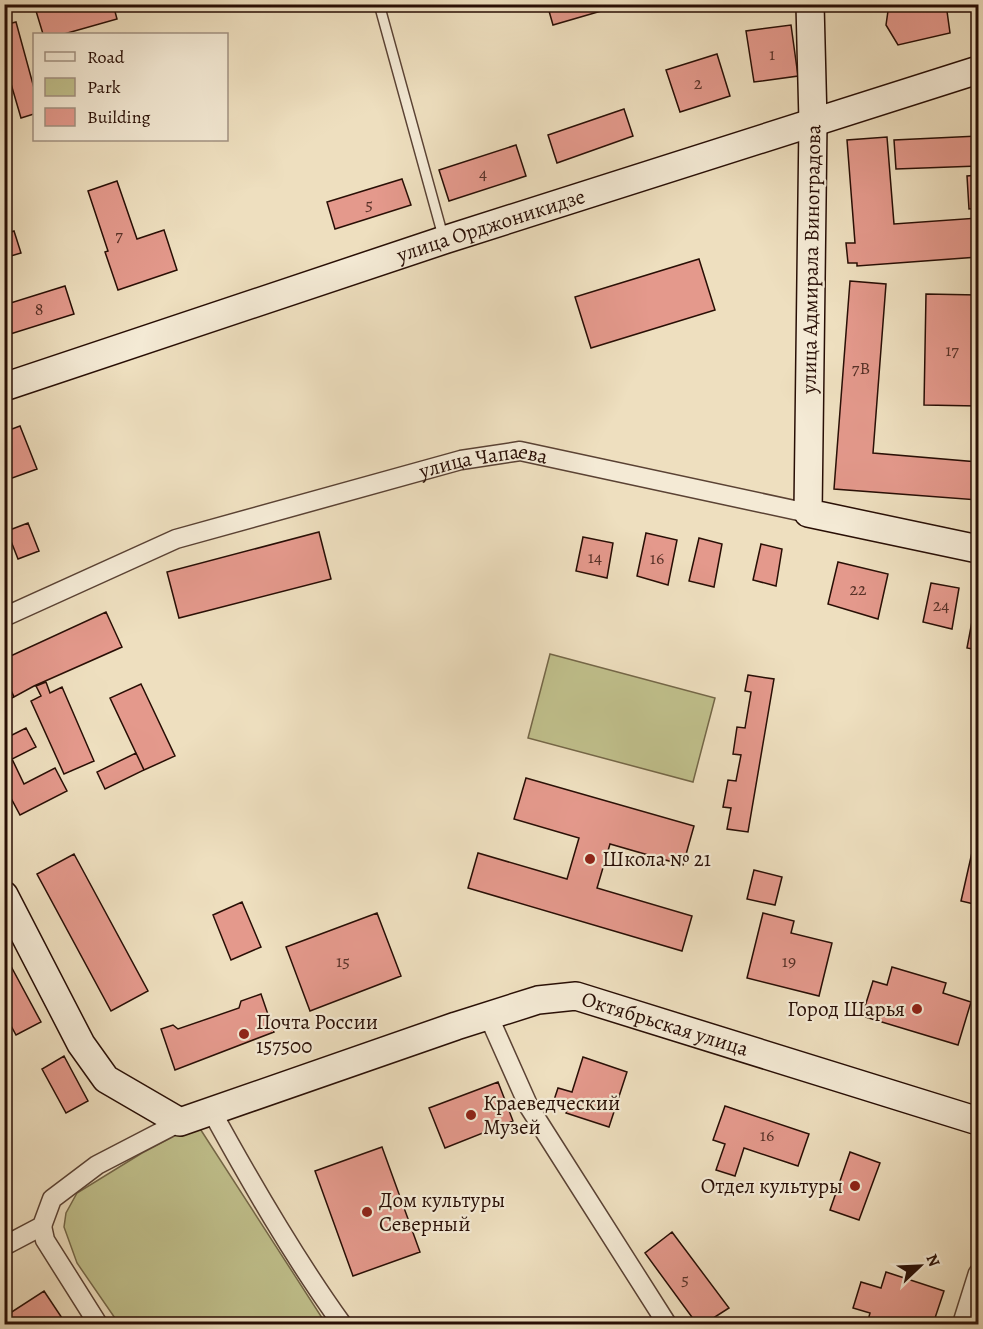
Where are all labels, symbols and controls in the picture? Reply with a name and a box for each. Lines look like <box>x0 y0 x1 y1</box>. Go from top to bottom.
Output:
legend <box>33 33 228 141</box>
house number: 1 <box>769 42 775 66</box>
text: Road <box>87 45 125 69</box>
house number: 2 <box>694 71 703 95</box>
text: Park <box>87 75 121 99</box>
text: Building <box>87 105 151 129</box>
street label: улица Адмирала Виноградова <box>795 124 827 395</box>
house number: 4 <box>479 161 487 185</box>
street label: улица Орджоникидзе <box>392 182 589 269</box>
house number: 5 <box>365 192 373 216</box>
house number: 7 <box>115 223 123 247</box>
house number: 8 <box>35 297 43 321</box>
house number: 17 <box>945 338 959 362</box>
house number: 7В <box>852 356 870 380</box>
street label: улица Чапаева <box>415 437 551 485</box>
house number: 14 <box>588 545 602 569</box>
house number: 16 <box>650 546 664 570</box>
house number: 22 <box>849 577 867 601</box>
house number: 24 <box>933 593 949 617</box>
place label: Школа № 21 <box>602 845 711 873</box>
marker: Школа № 21 <box>583 852 597 866</box>
house number: 15 <box>336 949 350 973</box>
house number: 19 <box>782 949 796 973</box>
street label: Октябрьская улица <box>578 985 752 1063</box>
place label: Город Шарья <box>787 995 905 1023</box>
marker: Город Шарья <box>910 1002 924 1016</box>
place label: Почта России 157500 <box>256 1008 378 1060</box>
marker: Почта России 157500 <box>237 1027 251 1041</box>
place label: Краеведческий Музей <box>483 1089 620 1141</box>
marker: Краеведческий Музей <box>464 1108 478 1122</box>
house number: 16 <box>760 1123 774 1147</box>
place label: Отдел культуры <box>701 1172 843 1200</box>
marker: Отдел культуры <box>848 1179 862 1193</box>
place label: Дом культуры Северный <box>379 1186 505 1238</box>
marker: Дом культуры Северный <box>360 1205 374 1219</box>
north arrow <box>890 1236 950 1296</box>
text: N <box>920 1251 945 1271</box>
house number: 5 <box>681 1267 689 1291</box>

